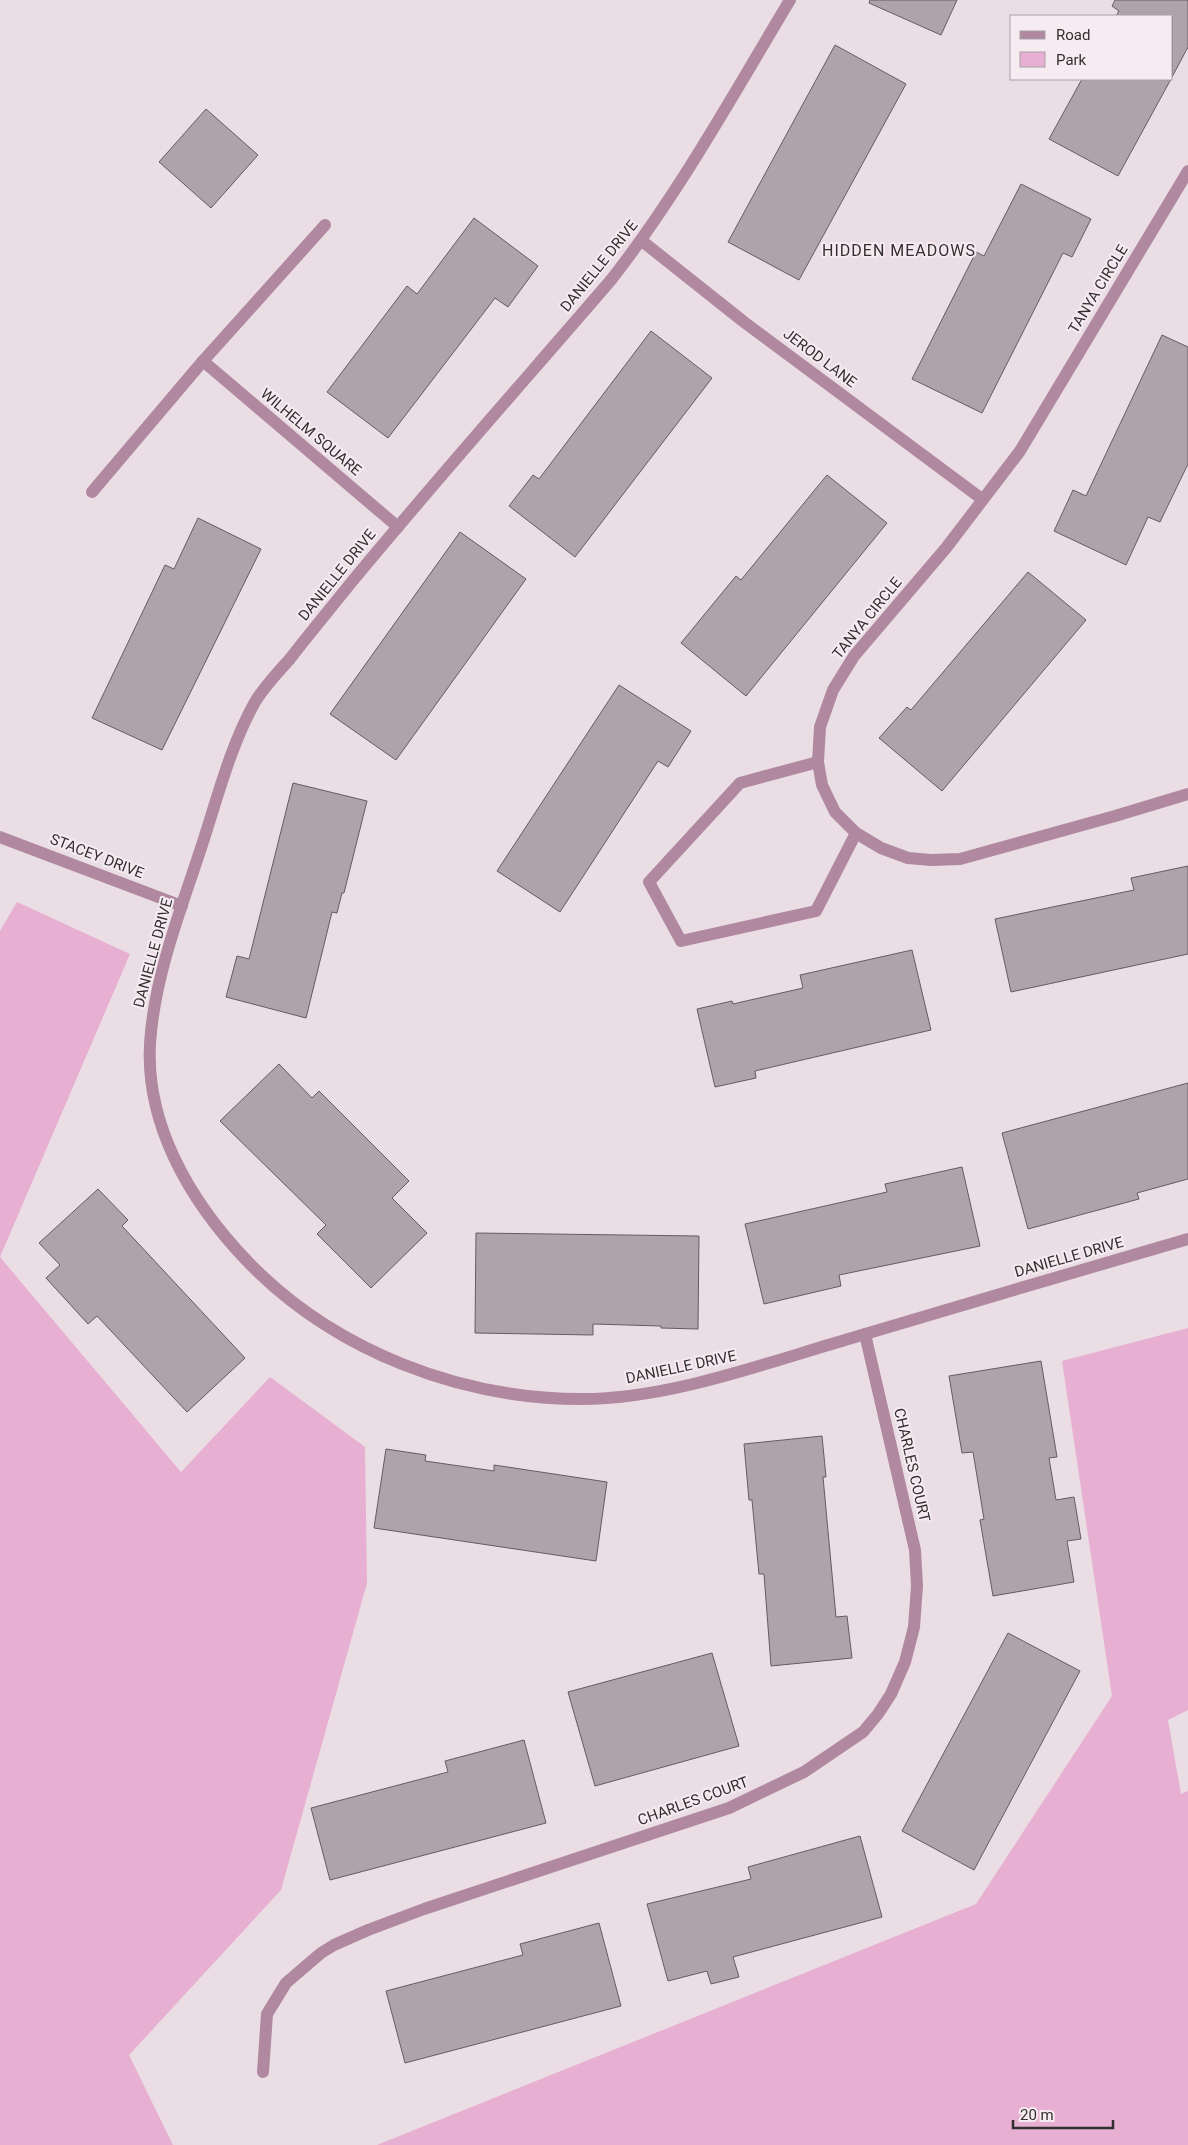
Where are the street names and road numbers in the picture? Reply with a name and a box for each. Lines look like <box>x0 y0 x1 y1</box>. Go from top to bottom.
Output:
street label: DANIELLE DRIVE <box>557 216 642 315</box>
street label: TANYA CIRCLE <box>1065 241 1132 336</box>
street label: JEROD LANE <box>780 325 861 392</box>
street label: WILHELM SQUARE <box>257 385 365 480</box>
street label: DANIELLE DRIVE <box>295 525 380 624</box>
street label: TANYA CIRCLE <box>829 573 906 662</box>
street label: STACEY DRIVE <box>47 830 147 882</box>
street label: DANIELLE DRIVE <box>130 896 176 1010</box>
street label: DANIELLE DRIVE <box>1012 1233 1126 1281</box>
street label: DANIELLE DRIVE <box>624 1346 738 1387</box>
street label: CHARLES COURT <box>890 1406 934 1524</box>
street label: CHARLES COURT <box>635 1773 751 1829</box>

